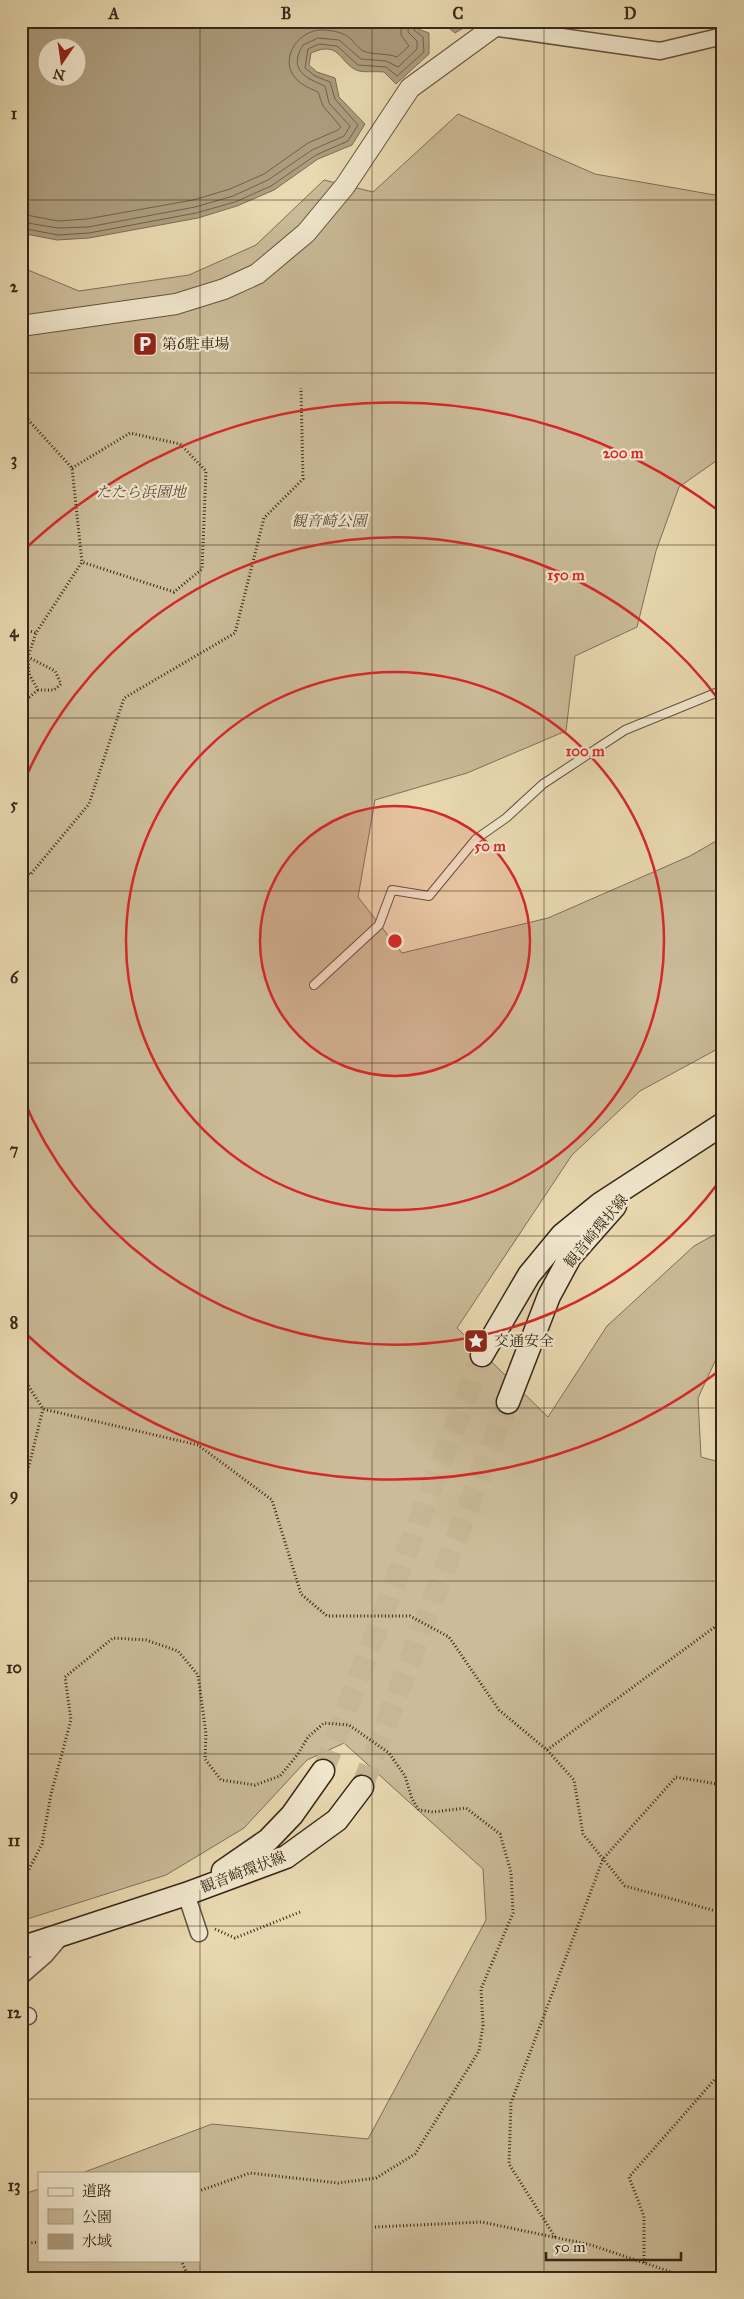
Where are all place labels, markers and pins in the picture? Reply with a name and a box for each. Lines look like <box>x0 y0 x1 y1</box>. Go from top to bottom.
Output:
parking icon: 第6駐車場 <box>132 331 158 357</box>
place label: 第6駐車場 <box>162 335 230 353</box>
centre of rings <box>386 932 404 950</box>
place icon: 交通安全 <box>463 1328 489 1354</box>
place label: 交通安全 <box>494 1332 554 1350</box>

